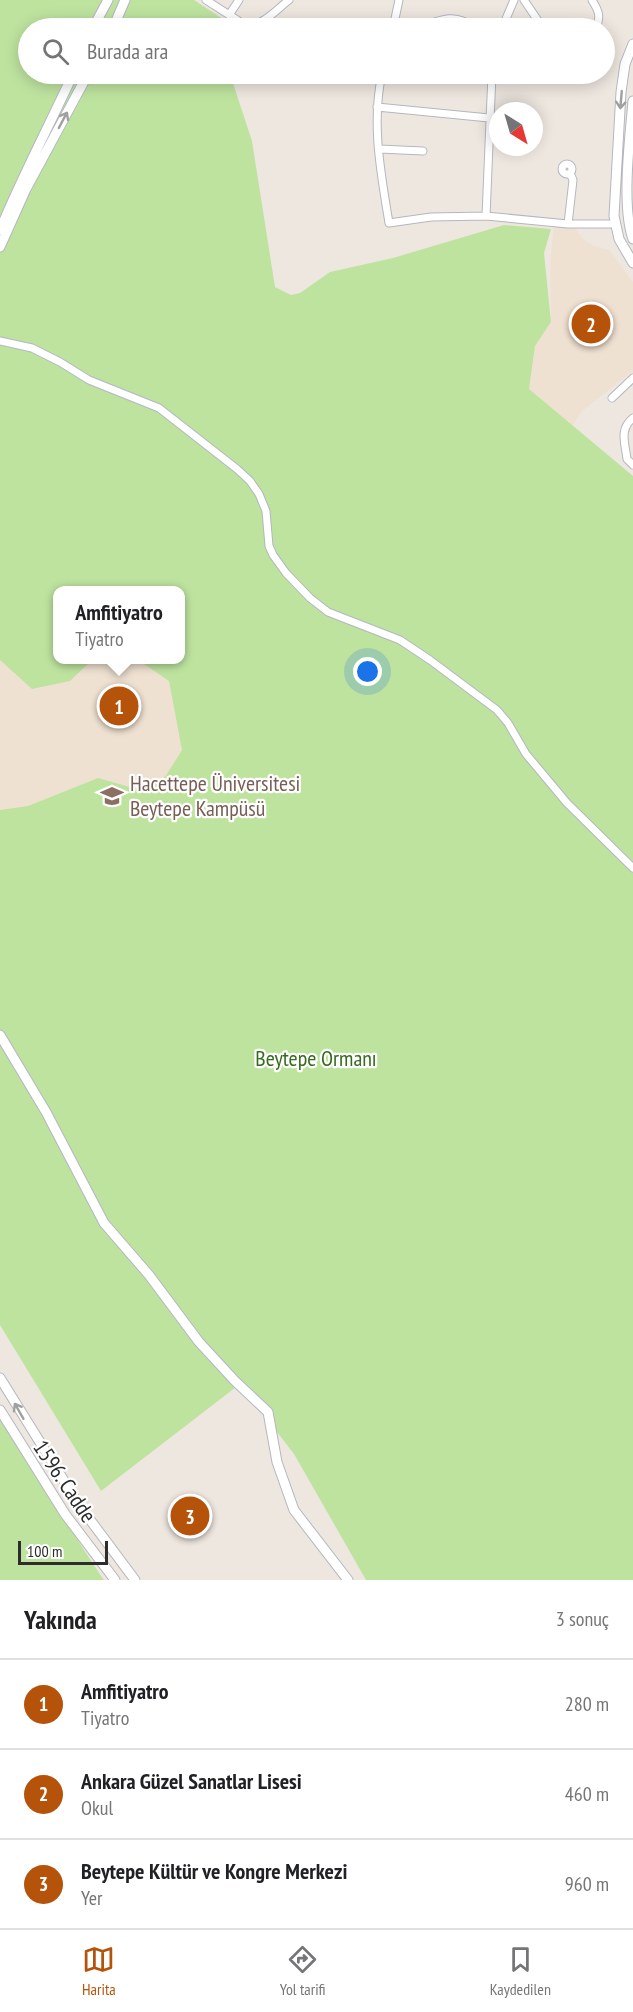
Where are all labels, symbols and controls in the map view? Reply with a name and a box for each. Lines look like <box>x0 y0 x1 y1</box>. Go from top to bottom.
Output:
search box <box>18 18 615 84</box>
icon: search <box>39 35 72 68</box>
text: Burada ara <box>87 37 168 65</box>
one-way arrow <box>615 90 626 110</box>
north arrow <box>489 102 543 156</box>
one-way arrow <box>58 111 69 129</box>
pin: 2 <box>572 302 610 346</box>
popup <box>53 586 185 664</box>
text: Amfitiyatro <box>75 598 163 626</box>
text: Tiyatro <box>75 626 124 652</box>
your location <box>353 657 382 686</box>
pin: 1 <box>100 684 138 728</box>
place label: Hacettepe Üniversitesi Beytepe Kampüsü <box>130 769 300 822</box>
school or university icon: Hacettepe Üniversitesi Beytepe Kampüsü <box>99 783 125 809</box>
park label: Beytepe Ormanı <box>255 1044 377 1072</box>
one-way arrow <box>13 1403 25 1420</box>
street label: 1596. Cadde <box>27 1434 103 1528</box>
pin: 3 <box>170 1494 210 1538</box>
scale bar <box>18 1538 108 1566</box>
text: 100 m <box>27 1541 62 1561</box>
text: Yakında <box>24 1603 97 1636</box>
text: 3 sonuç <box>556 1606 609 1632</box>
text: Amfitiyatro <box>81 1677 169 1705</box>
text: 1 <box>39 1691 48 1717</box>
text: 280 m <box>565 1691 609 1717</box>
text: Tiyatro <box>81 1705 129 1731</box>
text: Ankara Güzel Sanatlar Lisesi <box>81 1767 302 1795</box>
text: 2 <box>39 1781 48 1807</box>
text: 460 m <box>565 1781 609 1807</box>
text: Okul <box>81 1795 113 1821</box>
text: Beytepe Kültür ve Kongre Merkezi <box>81 1857 347 1885</box>
text: 3 <box>39 1871 48 1897</box>
text: 960 m <box>565 1871 609 1897</box>
text: Yer <box>81 1885 102 1911</box>
tab: Harita <box>82 1943 116 1999</box>
tab: Yol tarifi <box>280 1943 326 1999</box>
tab: Kaydedilen <box>490 1943 551 1999</box>

